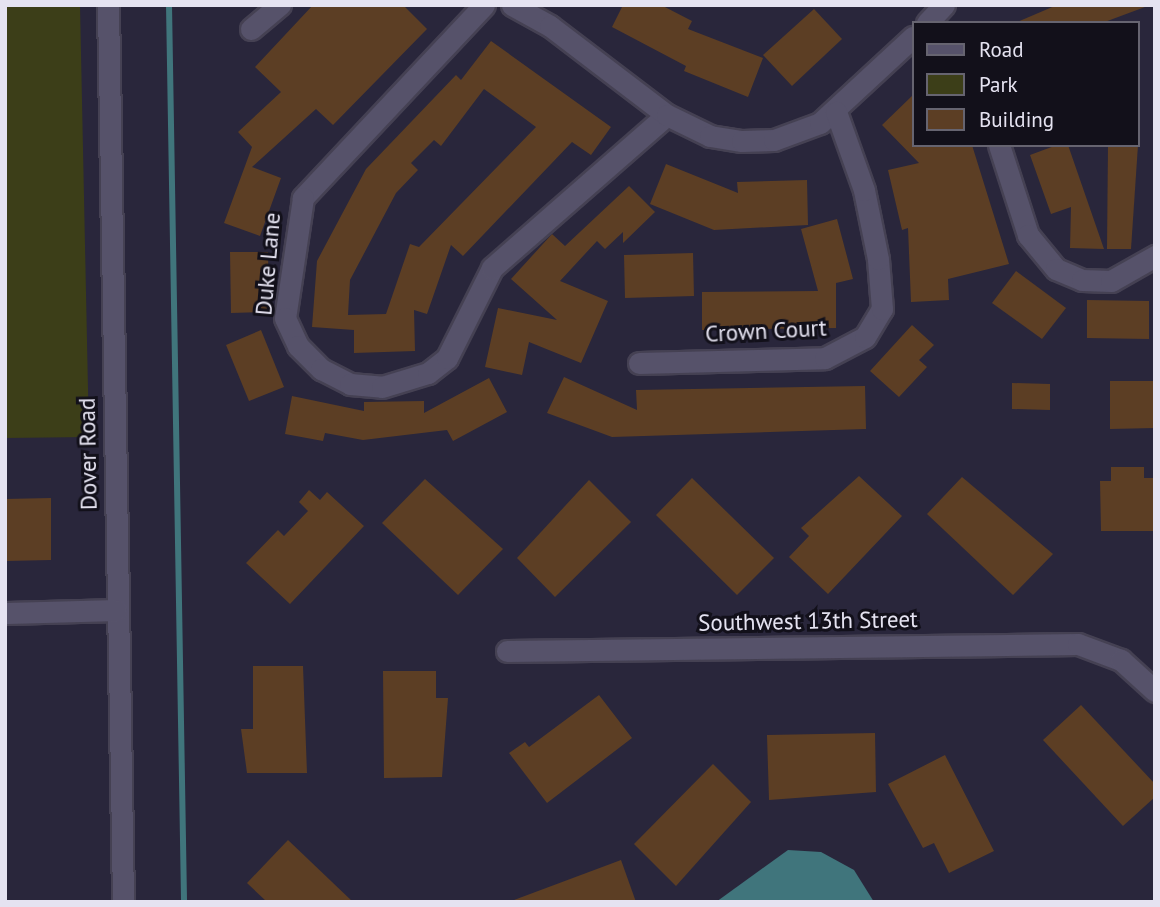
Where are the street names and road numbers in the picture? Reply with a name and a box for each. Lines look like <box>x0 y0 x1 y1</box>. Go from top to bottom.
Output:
street label: Duke Lane <box>250 211 286 317</box>
street label: Crown Court <box>705 314 827 348</box>
street label: Dover Road <box>73 398 103 510</box>
street label: Southwest 13th Street <box>698 605 918 637</box>

